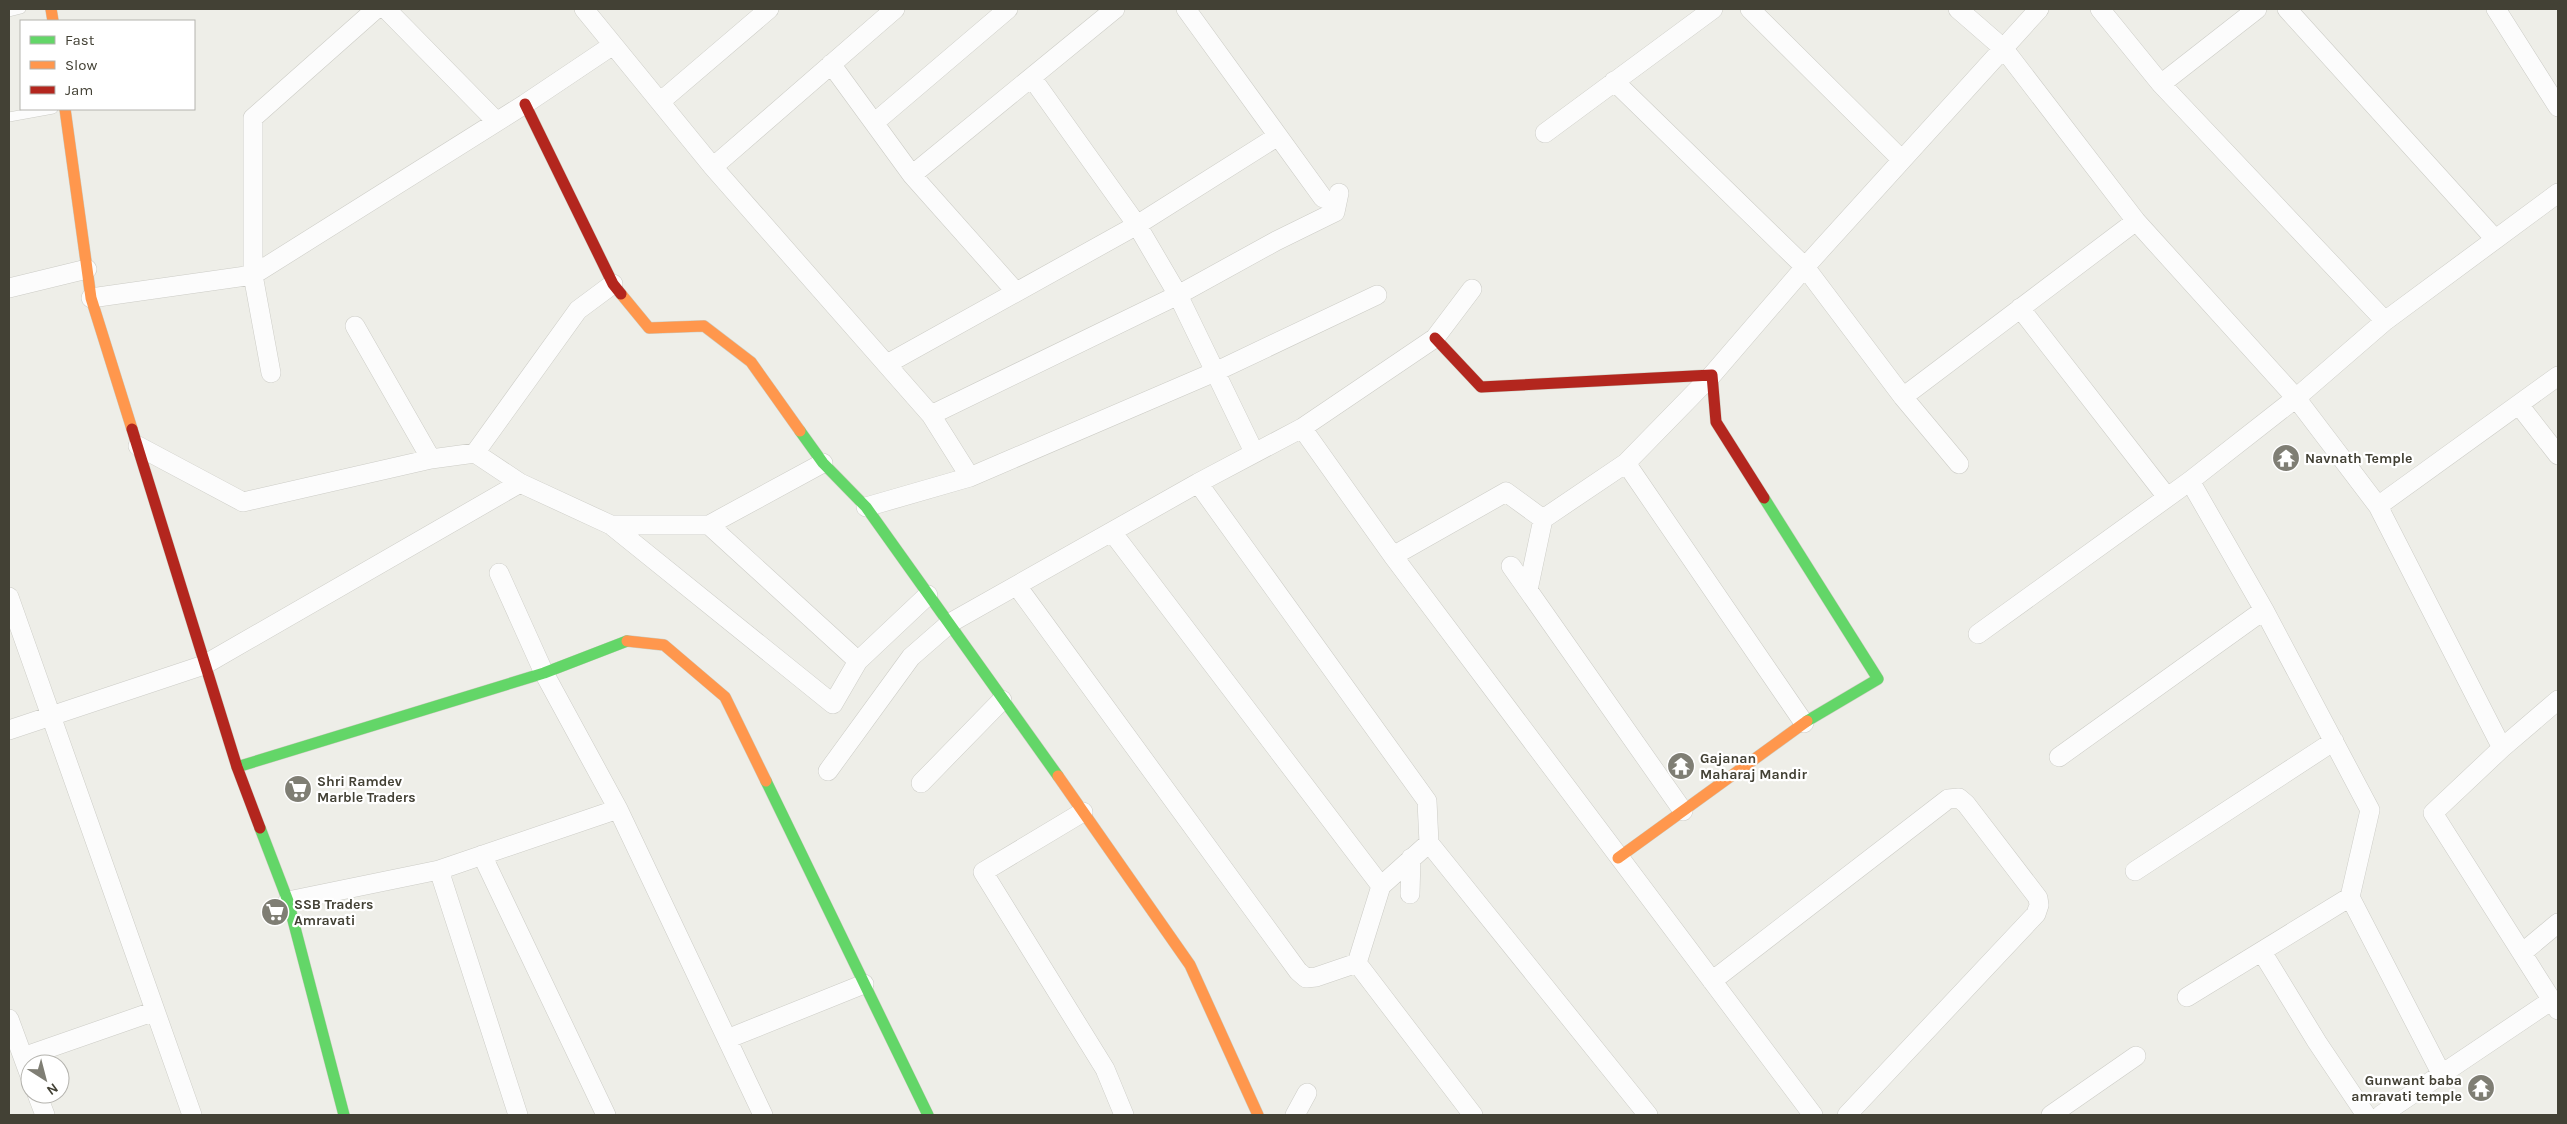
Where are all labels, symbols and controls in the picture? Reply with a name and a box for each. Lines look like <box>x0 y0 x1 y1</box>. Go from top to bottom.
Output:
legend <box>20 20 195 110</box>
text: Fast <box>65 31 95 49</box>
text: Slow <box>65 56 97 74</box>
text: Jam <box>65 81 93 99</box>
temple icon: Navnath Temple <box>2271 443 2301 473</box>
place label: Navnath Temple <box>2305 450 2412 467</box>
place label: Gajanan Maharaj Mandir <box>1700 750 1808 783</box>
temple icon: Gajanan Maharaj Mandir <box>1666 751 1696 781</box>
place label: Shri Ramdev Marble Traders <box>317 773 416 806</box>
supermarket icon: Shri Ramdev Marble Traders <box>283 774 313 804</box>
place label: SSB Traders Amravati <box>294 896 373 929</box>
supermarket icon: SSB Traders Amravati <box>260 897 290 927</box>
north arrow <box>20 1054 70 1104</box>
place label: Gunwant baba amravati temple <box>2351 1072 2462 1105</box>
temple icon: Gunwant baba amravati temple <box>2466 1073 2496 1103</box>
text: N <box>43 1079 61 1099</box>

